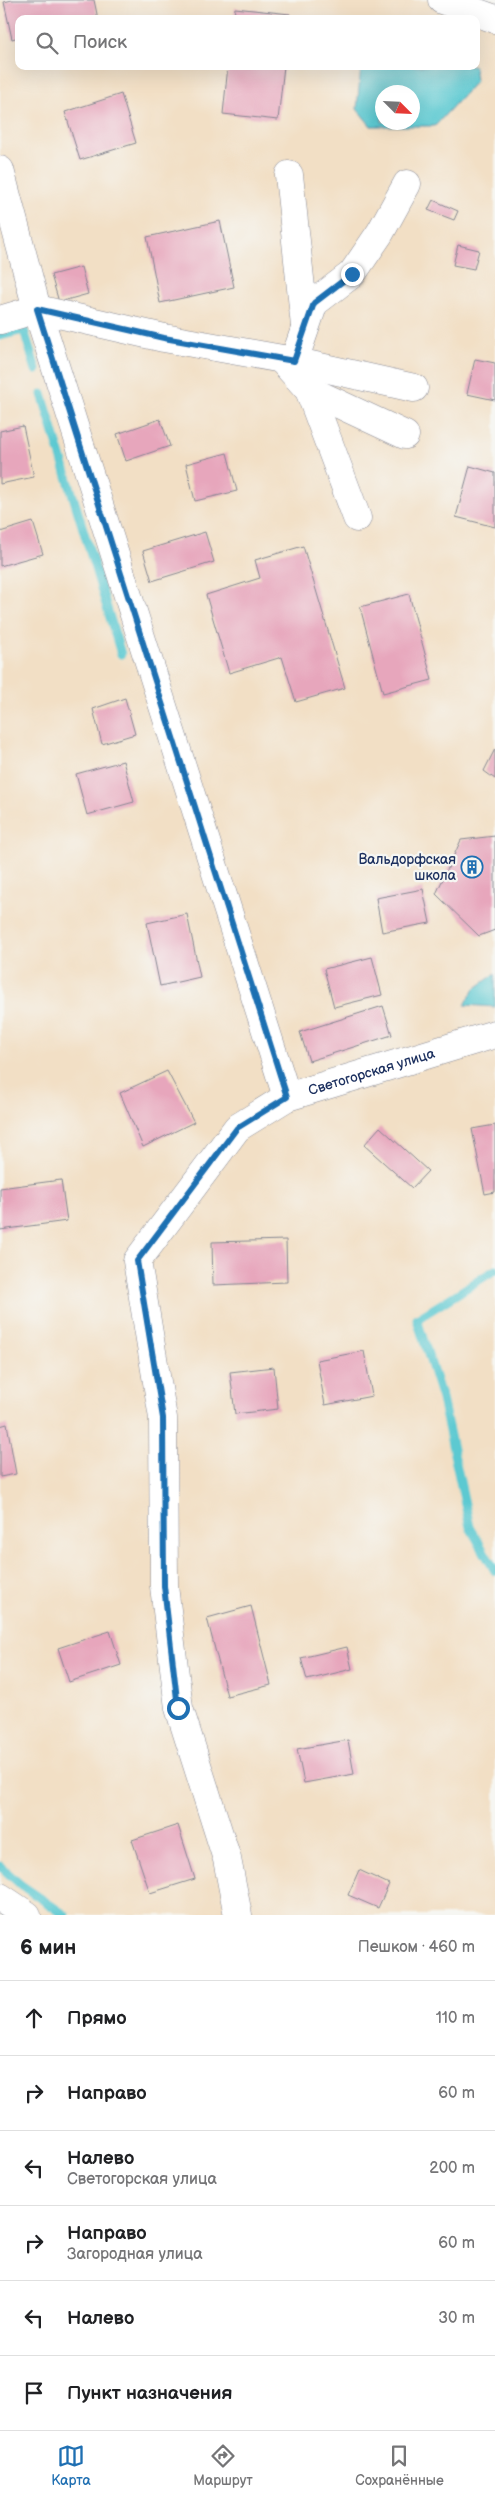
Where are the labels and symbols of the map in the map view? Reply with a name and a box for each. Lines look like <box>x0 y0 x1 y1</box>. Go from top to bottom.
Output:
north arrow <box>375 85 420 130</box>
route end <box>341 263 364 286</box>
place label: Вальдорфская школа <box>358 851 457 884</box>
building icon: Вальдорфская школа <box>460 855 484 879</box>
street label: Светогорская улица <box>306 1045 437 1099</box>
route start <box>167 1697 190 1720</box>

